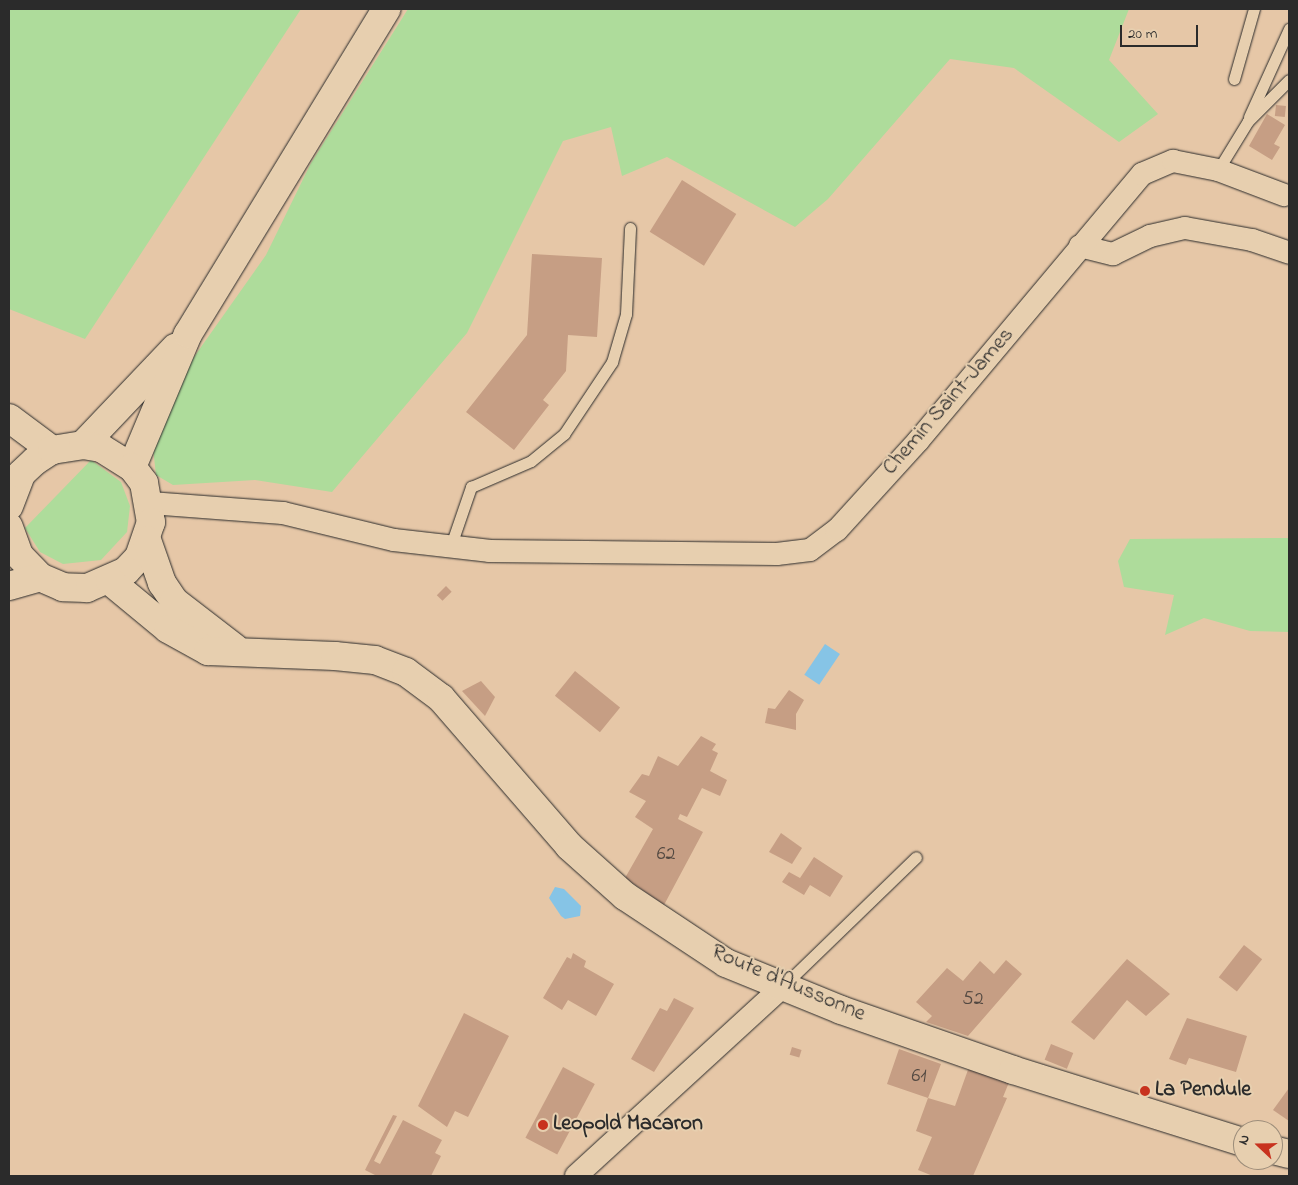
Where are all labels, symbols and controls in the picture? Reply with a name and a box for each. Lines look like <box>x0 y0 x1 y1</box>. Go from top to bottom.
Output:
scale bar <box>1123 15 1200 47</box>
text: 20 m <box>1128 23 1157 45</box>
street label: Chemin Saint-James <box>878 323 1020 481</box>
house number: 62 <box>657 842 675 866</box>
street label: Route d'Aussonne <box>707 940 869 1028</box>
house number: 52 <box>962 987 984 1011</box>
house number: 61 <box>911 1064 927 1088</box>
place label: La Pendule <box>1155 1078 1251 1104</box>
marker: La Pendule <box>1139 1085 1151 1097</box>
place label: Leopold Macaron <box>553 1112 703 1138</box>
marker: Leopold Macaron <box>537 1119 549 1131</box>
north arrow <box>1233 1120 1283 1170</box>
text: N <box>1233 1132 1256 1148</box>

